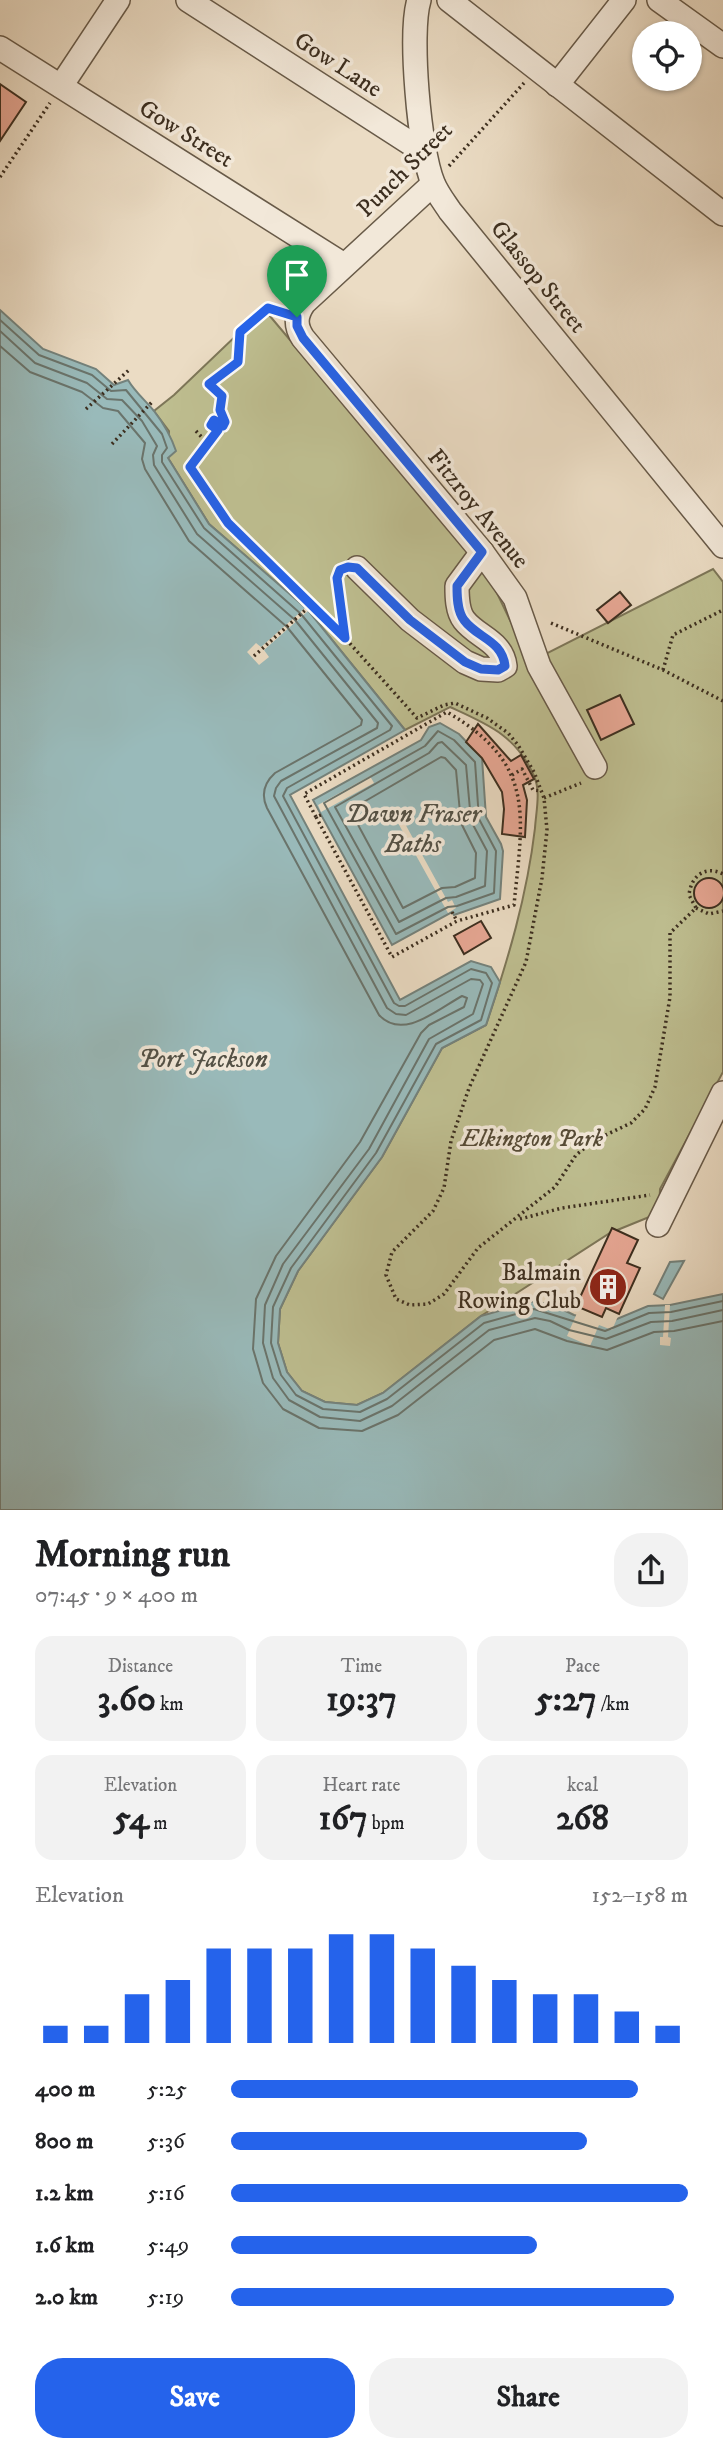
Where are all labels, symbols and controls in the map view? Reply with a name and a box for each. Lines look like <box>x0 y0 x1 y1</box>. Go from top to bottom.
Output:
map controls <box>632 21 702 91</box>
button: locate <box>632 21 702 91</box>
street label: Gow Lane <box>288 26 388 105</box>
street label: Gow Street <box>133 93 239 175</box>
street label: Punch Street <box>351 116 459 224</box>
street label: Glassop Street <box>484 215 593 339</box>
pin <box>267 245 327 317</box>
icon: arrive <box>278 256 316 294</box>
street label: Fitzroy Avenue <box>421 443 535 575</box>
water label: Dawn Fraser Baths <box>345 798 482 861</box>
water label: Port Jackson <box>138 1043 268 1076</box>
park label: Elkington Park <box>459 1124 603 1154</box>
place label: Balmain Rowing Club <box>457 1258 581 1316</box>
building icon: Balmain Rowing Club <box>587 1266 629 1308</box>
text: Morning run <box>35 1531 230 1579</box>
button: share <box>614 1533 688 1607</box>
text: 07:45 · 9 × 400 m <box>35 1581 198 1610</box>
text: Distance <box>108 1655 173 1678</box>
text: Time <box>341 1655 382 1678</box>
text: Pace <box>565 1655 600 1678</box>
text: 3.60 <box>97 1678 156 1722</box>
text: 19:37 <box>326 1678 397 1722</box>
text: 5:27 <box>535 1678 597 1722</box>
text: km <box>156 1693 184 1716</box>
text: /km <box>597 1693 630 1716</box>
text: Elevation <box>104 1774 177 1797</box>
text: Heart rate <box>323 1774 400 1797</box>
text: kcal <box>567 1774 598 1797</box>
text: 54 <box>113 1797 149 1841</box>
text: 167 <box>318 1797 368 1841</box>
text: 268 <box>556 1797 609 1841</box>
text: m <box>149 1812 168 1835</box>
text: bpm <box>368 1812 405 1835</box>
text: Elevation <box>35 1881 124 1910</box>
text: 152–158 m <box>591 1881 688 1910</box>
text: 400 m <box>35 2075 95 2104</box>
text: 5:25 <box>147 2075 187 2104</box>
text: 800 m <box>35 2127 93 2156</box>
text: 5:36 <box>147 2127 185 2156</box>
text: 1.2 km <box>35 2179 94 2208</box>
text: 5:16 <box>147 2179 185 2208</box>
text: 1.6 km <box>35 2231 94 2260</box>
text: 5:49 <box>147 2231 189 2260</box>
text: 2.0 km <box>35 2283 98 2312</box>
text: 5:19 <box>147 2283 184 2312</box>
button: Save <box>35 2358 355 2438</box>
button: Share <box>369 2358 688 2438</box>

